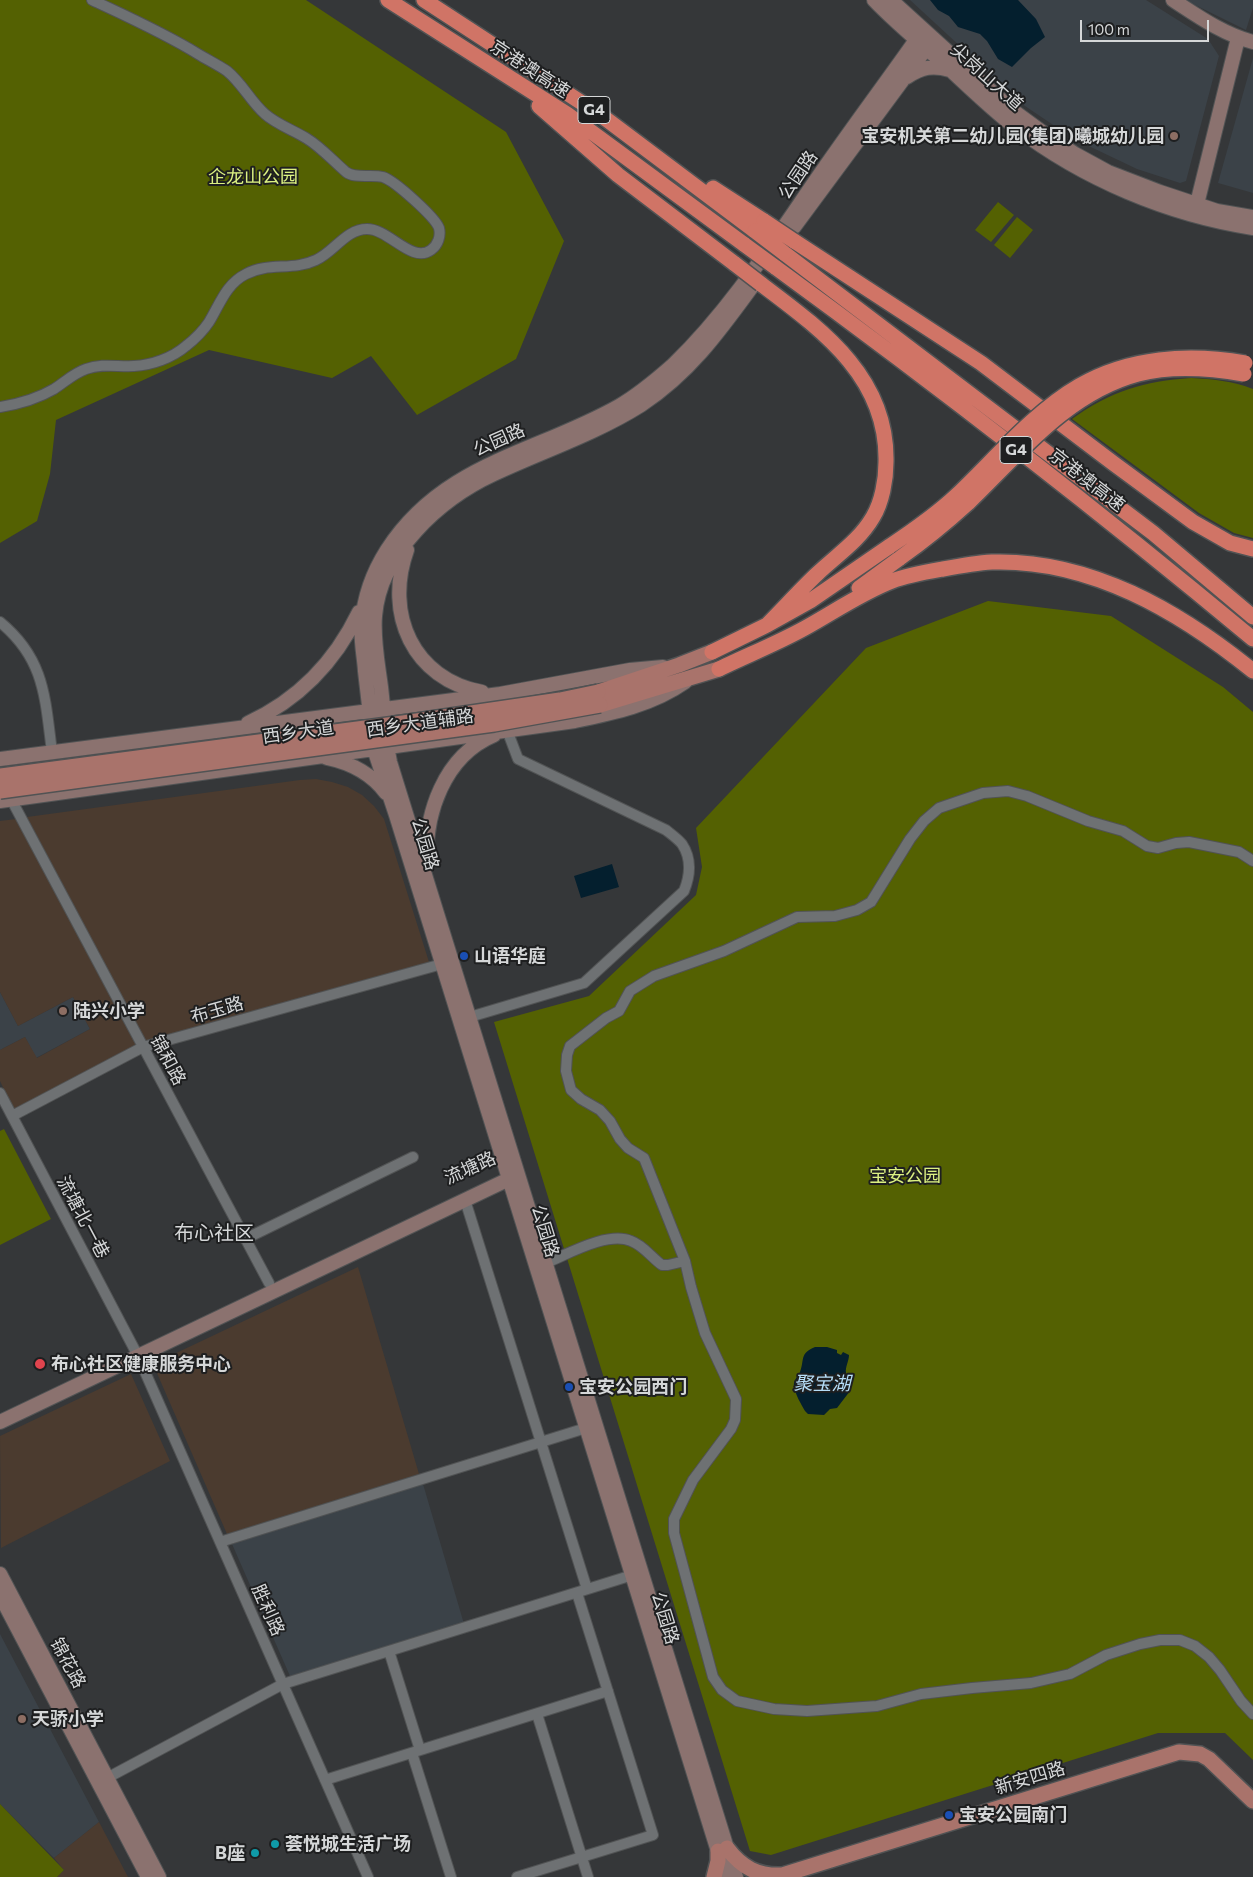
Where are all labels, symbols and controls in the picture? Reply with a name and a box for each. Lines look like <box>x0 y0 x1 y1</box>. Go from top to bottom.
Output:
scale bar <box>1083 10 1212 42</box>
text: 100 m <box>1088 20 1130 38</box>
street label: 京港澳高速 <box>486 35 574 103</box>
street label: 尖岗山大道 <box>946 39 1028 115</box>
road number: G4 <box>578 96 610 124</box>
place label: 宝安机关第二幼儿园(集团)曦城幼儿园 <box>861 125 1164 147</box>
marker: 宝安机关第二幼儿园(集团)曦城幼儿园 <box>1168 130 1180 142</box>
street label: 公园路 <box>774 147 822 203</box>
park label: 企龙山公园 <box>208 166 298 188</box>
street label: 公园路 <box>470 419 528 461</box>
road number: G4 <box>1000 436 1032 464</box>
street label: 京港澳高速 <box>1045 444 1129 516</box>
street label: 西乡大道辅路 <box>365 705 475 741</box>
street label: 西乡大道 <box>261 716 335 748</box>
street label: 公园路 <box>407 815 443 873</box>
place label: 山语华庭 <box>474 945 546 967</box>
marker: 山语华庭 <box>458 950 470 962</box>
street label: 布玉路 <box>188 992 246 1028</box>
place label: 陆兴小学 <box>73 1000 145 1022</box>
marker: 陆兴小学 <box>57 1005 69 1017</box>
street label: 锦和路 <box>146 1031 190 1089</box>
street label: 流塘路 <box>441 1147 499 1189</box>
park label: 宝安公园 <box>869 1165 941 1187</box>
street label: 流塘北一巷 <box>52 1172 114 1262</box>
street label: 公园路 <box>527 1202 563 1260</box>
district label: 布心社区 <box>174 1221 254 1245</box>
place label: 布心社区健康服务中心 <box>51 1353 231 1375</box>
marker: 布心社区健康服务中心 <box>33 1357 47 1371</box>
water label: 聚宝湖 <box>794 1373 850 1395</box>
place label: 宝安公园西门 <box>579 1376 687 1398</box>
marker: 宝安公园西门 <box>563 1381 575 1393</box>
street label: 胜利路 <box>247 1581 289 1639</box>
street label: 公园路 <box>647 1589 683 1647</box>
street label: 锦花路 <box>46 1634 90 1692</box>
place label: 天骄小学 <box>32 1708 104 1730</box>
marker: 天骄小学 <box>16 1713 28 1725</box>
street label: 新安四路 <box>992 1757 1068 1799</box>
place label: 宝安公园南门 <box>959 1804 1067 1826</box>
marker: 宝安公园南门 <box>943 1809 955 1821</box>
place label: 荟悦城生活广场 <box>285 1833 411 1855</box>
marker: 荟悦城生活广场 <box>269 1838 281 1850</box>
place label: B座 <box>215 1842 245 1864</box>
marker: B座 <box>249 1847 261 1859</box>

